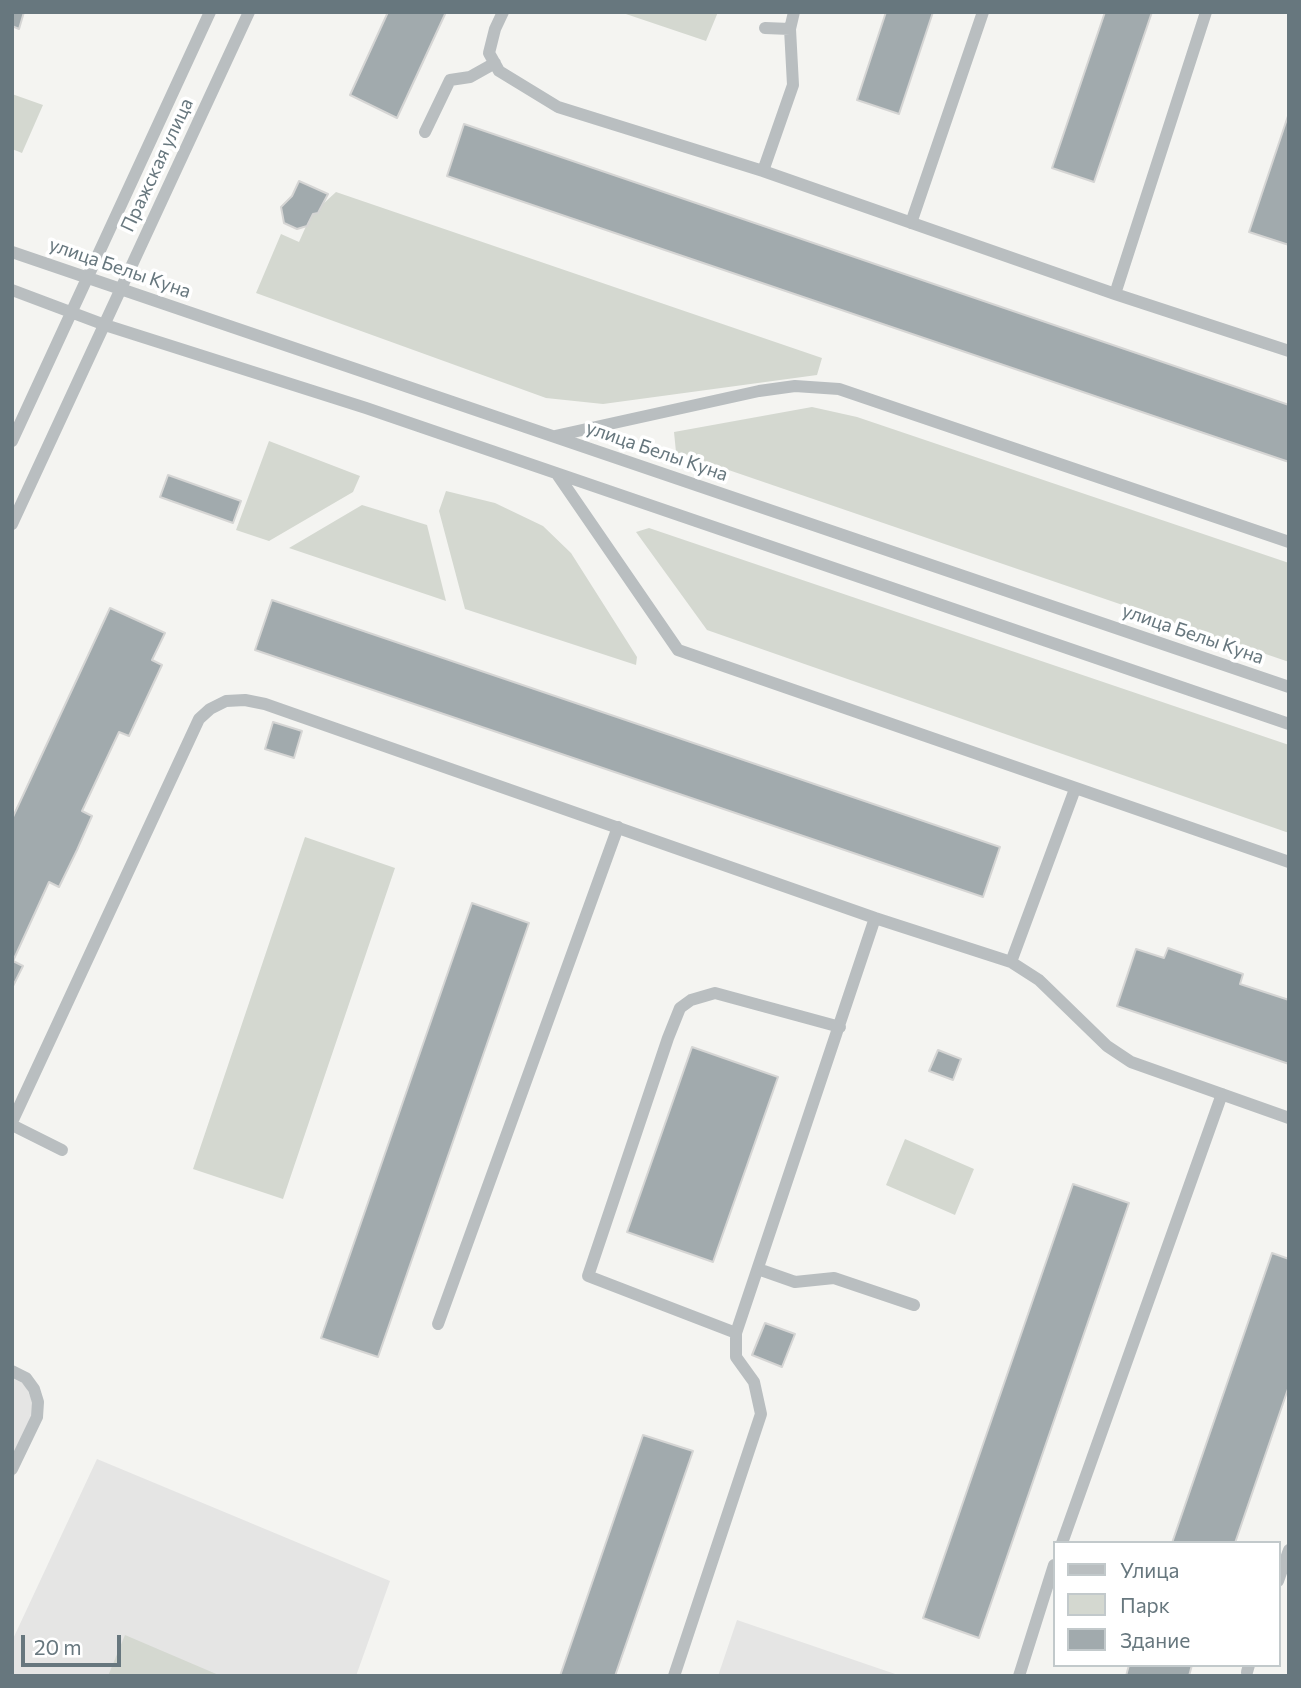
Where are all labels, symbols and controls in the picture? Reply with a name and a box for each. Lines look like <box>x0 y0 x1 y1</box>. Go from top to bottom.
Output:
street label: Пражская улица <box>116 95 198 235</box>
street label: улица Белы Куна <box>46 233 194 303</box>
street label: улица Белы Куна <box>583 416 731 486</box>
street label: улица Белы Куна <box>1119 599 1267 669</box>
legend <box>1052 1541 1280 1667</box>
text: Улица <box>1120 1557 1179 1582</box>
text: Парк <box>1120 1592 1170 1617</box>
scale bar <box>24 1622 124 1666</box>
text: Здание <box>1120 1627 1190 1652</box>
text: 20 m <box>34 1634 82 1659</box>

